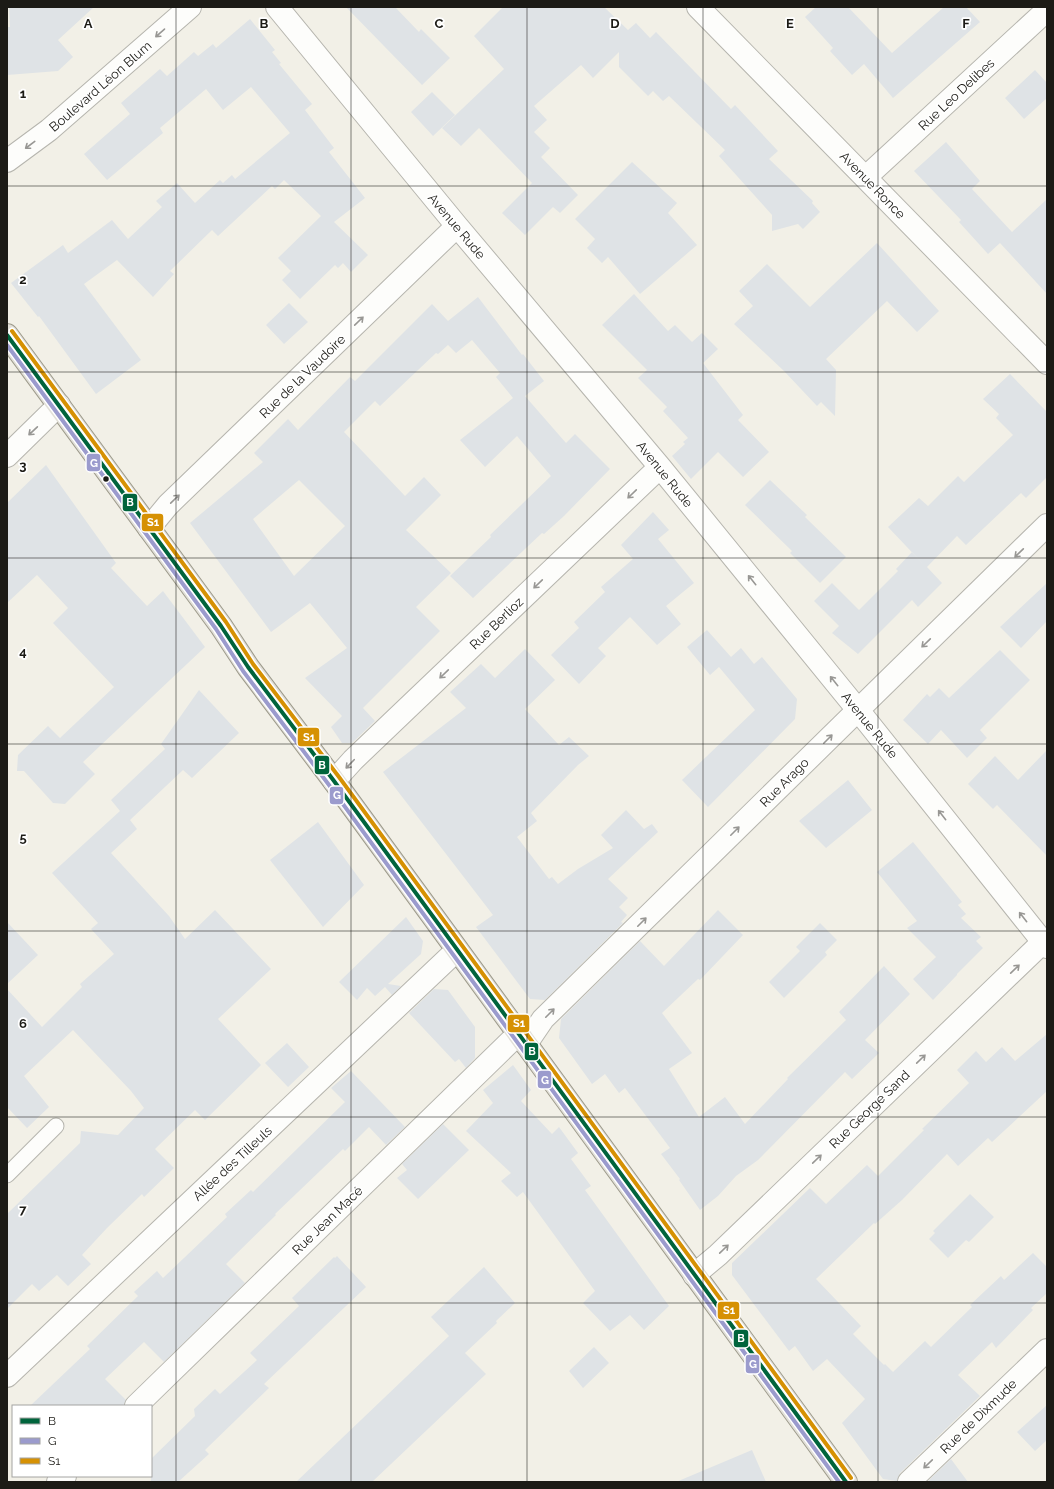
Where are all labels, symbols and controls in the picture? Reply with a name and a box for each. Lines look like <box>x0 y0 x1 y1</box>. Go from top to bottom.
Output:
text: A <box>84 16 93 31</box>
text: B <box>260 16 269 31</box>
text: C <box>435 16 444 31</box>
text: D <box>610 16 620 31</box>
text: E <box>786 16 794 31</box>
text: F <box>962 16 970 31</box>
one-way arrow <box>155 28 166 37</box>
street label: Boulevard Léon Blum <box>46 38 154 135</box>
street label: Rue Leo Delibes <box>915 55 997 133</box>
text: 1 <box>20 86 27 101</box>
one-way arrow <box>24 141 35 149</box>
street label: Avenue Ronce <box>837 149 909 222</box>
street label: Avenue Rude <box>425 191 489 262</box>
text: 2 <box>19 272 27 287</box>
one-way arrow <box>354 316 364 326</box>
street label: Rue de la Vaudoire <box>256 331 349 421</box>
one-way arrow <box>28 426 38 436</box>
street label: Avenue Rude <box>633 438 696 511</box>
line badge: G <box>86 453 101 472</box>
text: G <box>90 457 98 470</box>
text: 3 <box>19 458 27 473</box>
unlabelled marker <box>101 474 111 484</box>
one-way arrow <box>627 489 637 499</box>
line badge: B <box>122 493 138 512</box>
one-way arrow <box>169 495 179 504</box>
text: B <box>126 496 134 509</box>
line badge: S1 <box>141 513 164 532</box>
text: S1 <box>147 516 160 529</box>
one-way arrow <box>1014 548 1024 557</box>
one-way arrow <box>748 575 757 585</box>
one-way arrow <box>533 579 543 589</box>
street label: Rue Berlioz <box>467 594 526 652</box>
one-way arrow <box>921 638 931 648</box>
text: 4 <box>19 644 27 659</box>
one-way arrow <box>439 669 449 679</box>
one-way arrow <box>830 675 839 686</box>
street label: Avenue Rude <box>838 689 901 762</box>
line badge: S1 <box>297 727 320 747</box>
text: S1 <box>303 731 316 744</box>
one-way arrow <box>823 734 833 744</box>
line badge: B <box>314 755 330 775</box>
street label: Rue Arago <box>757 755 812 810</box>
text: B <box>318 759 326 772</box>
one-way arrow <box>345 759 355 769</box>
line badge: G <box>329 786 344 805</box>
text: G <box>333 789 341 802</box>
one-way arrow <box>937 810 946 821</box>
one-way arrow <box>730 826 740 835</box>
text: 5 <box>19 830 27 845</box>
one-way arrow <box>1018 911 1027 922</box>
one-way arrow <box>637 917 647 927</box>
one-way arrow <box>1010 964 1020 974</box>
one-way arrow <box>545 1008 555 1018</box>
line badge: S1 <box>507 1014 530 1033</box>
text: 6 <box>19 1016 27 1031</box>
text: S1 <box>513 1017 526 1030</box>
line badge: B <box>524 1042 539 1061</box>
text: B <box>528 1045 536 1058</box>
one-way arrow <box>916 1054 926 1064</box>
street label: Rue George Sand <box>826 1067 913 1151</box>
line badge: G <box>537 1070 552 1089</box>
text: G <box>541 1074 549 1087</box>
street label: Allée des Tilleuls <box>190 1123 275 1204</box>
one-way arrow <box>812 1154 822 1164</box>
street label: Rue Jean Macé <box>289 1183 366 1258</box>
text: 7 <box>19 1202 27 1217</box>
one-way arrow <box>719 1244 729 1254</box>
line badge: S1 <box>717 1301 740 1320</box>
text: S1 <box>723 1304 736 1317</box>
line badge: B <box>733 1329 749 1348</box>
text: B <box>737 1332 745 1345</box>
line badge: G <box>745 1354 760 1374</box>
text: G <box>749 1358 757 1371</box>
street label: Rue de Dixmude <box>937 1376 1020 1457</box>
legend <box>12 1405 152 1477</box>
text: B <box>48 1414 56 1428</box>
text: G <box>48 1434 57 1448</box>
text: S1 <box>48 1454 60 1468</box>
one-way arrow <box>923 1459 933 1469</box>

